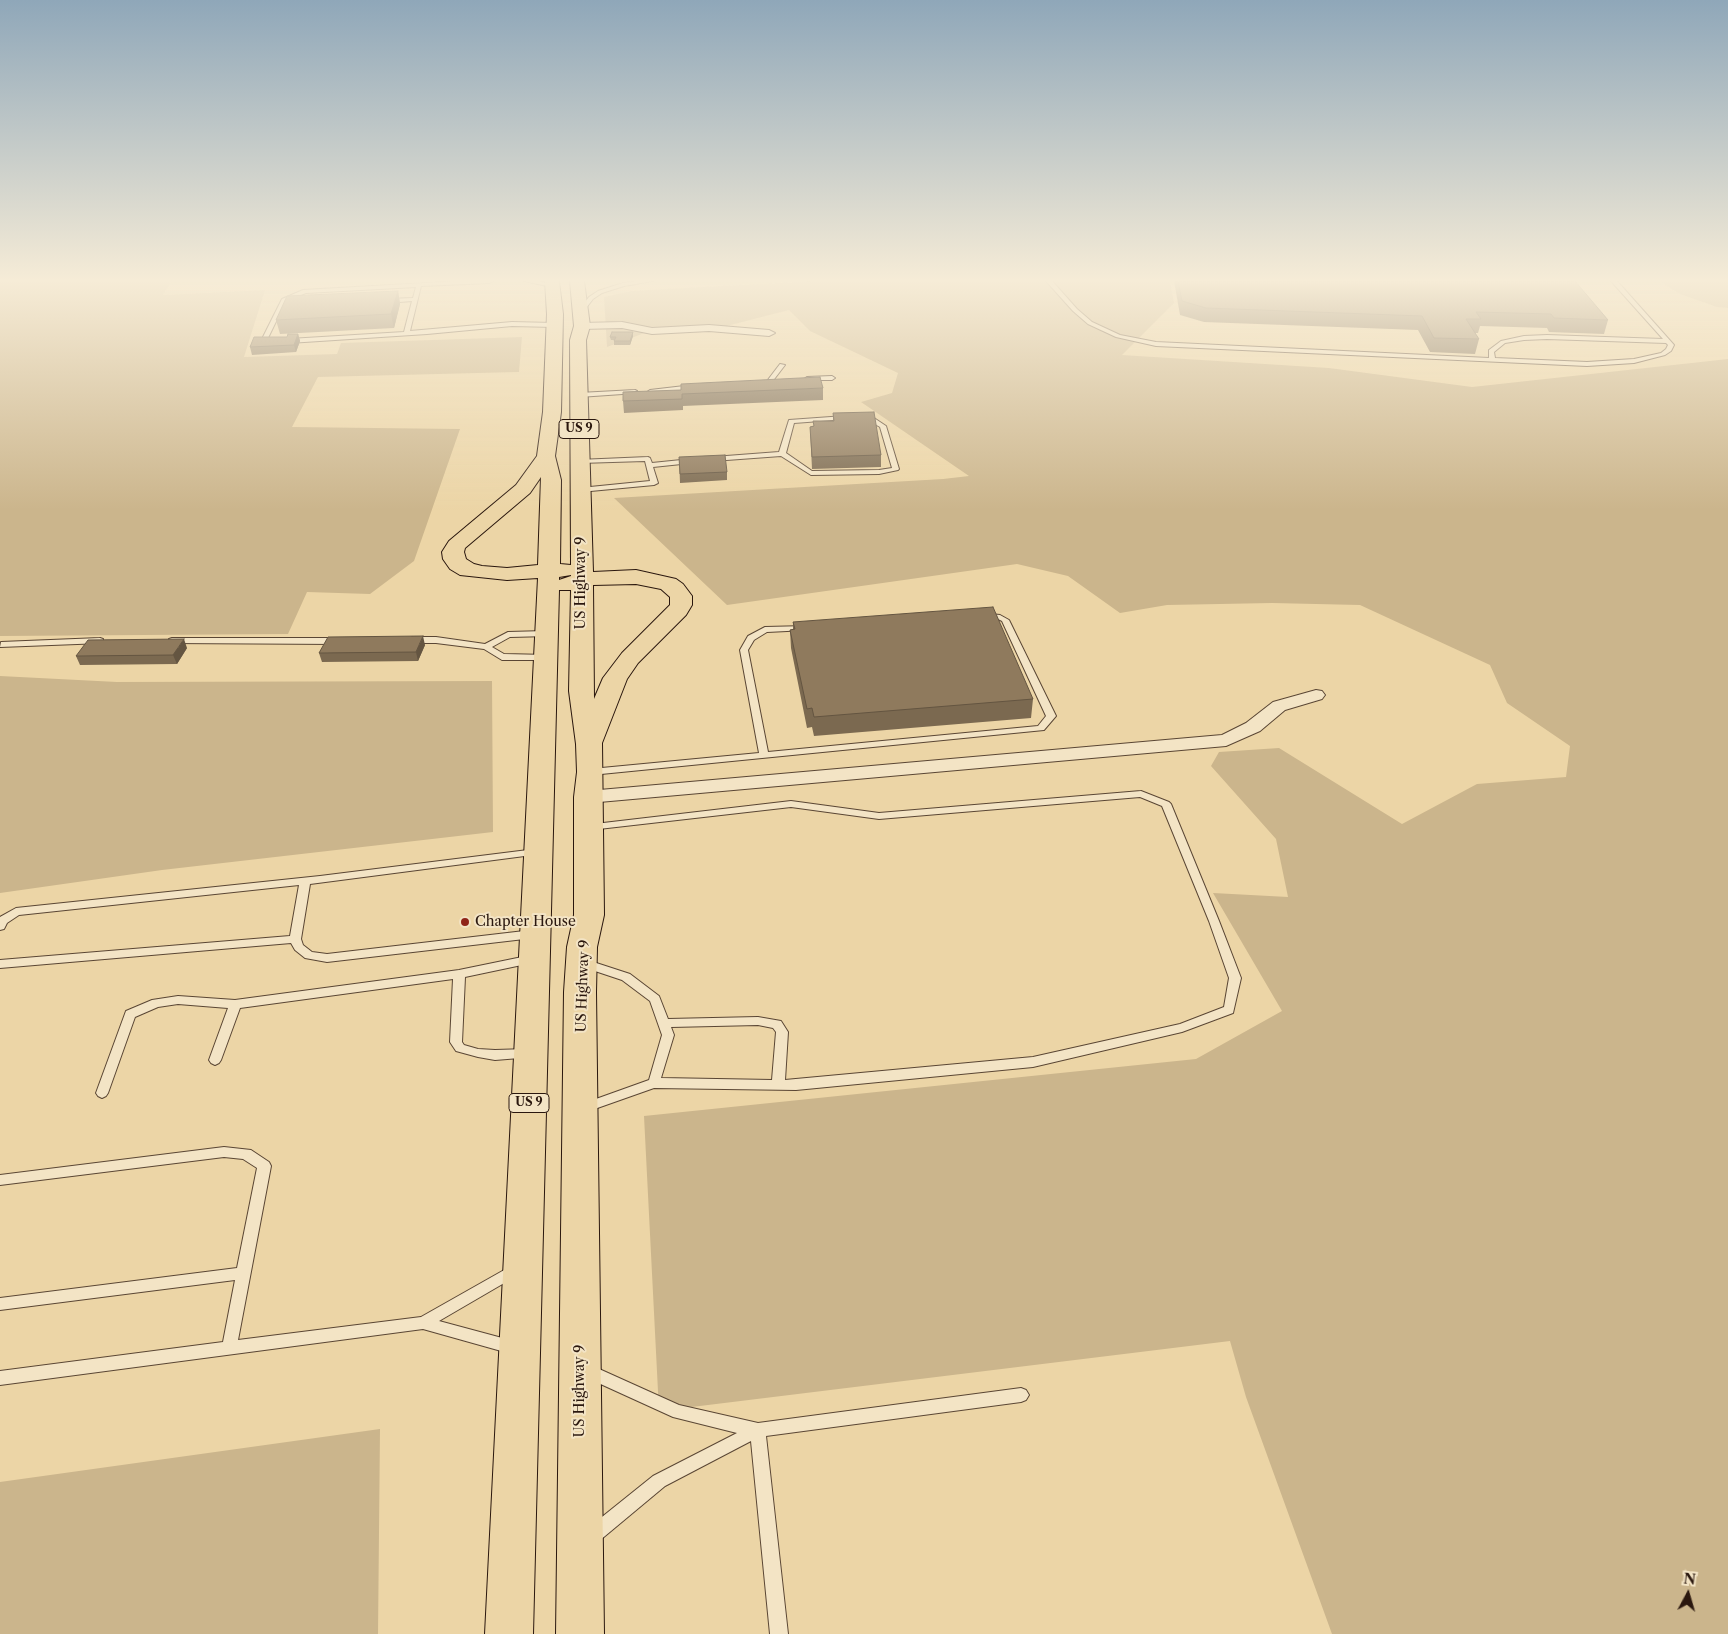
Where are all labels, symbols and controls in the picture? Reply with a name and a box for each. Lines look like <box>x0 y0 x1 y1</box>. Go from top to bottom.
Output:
road number: US 9 <box>559 419 599 438</box>
street label: US Highway 9 <box>573 537 589 629</box>
place label: Chapter House <box>475 914 576 930</box>
marker: Chapter House <box>459 916 471 928</box>
street label: US Highway 9 <box>573 939 593 1033</box>
road number: US 9 <box>509 1094 549 1112</box>
street label: US Highway 9 <box>572 1345 588 1437</box>
north arrow <box>1663 1569 1713 1619</box>
text: N <box>1683 1569 1697 1589</box>

